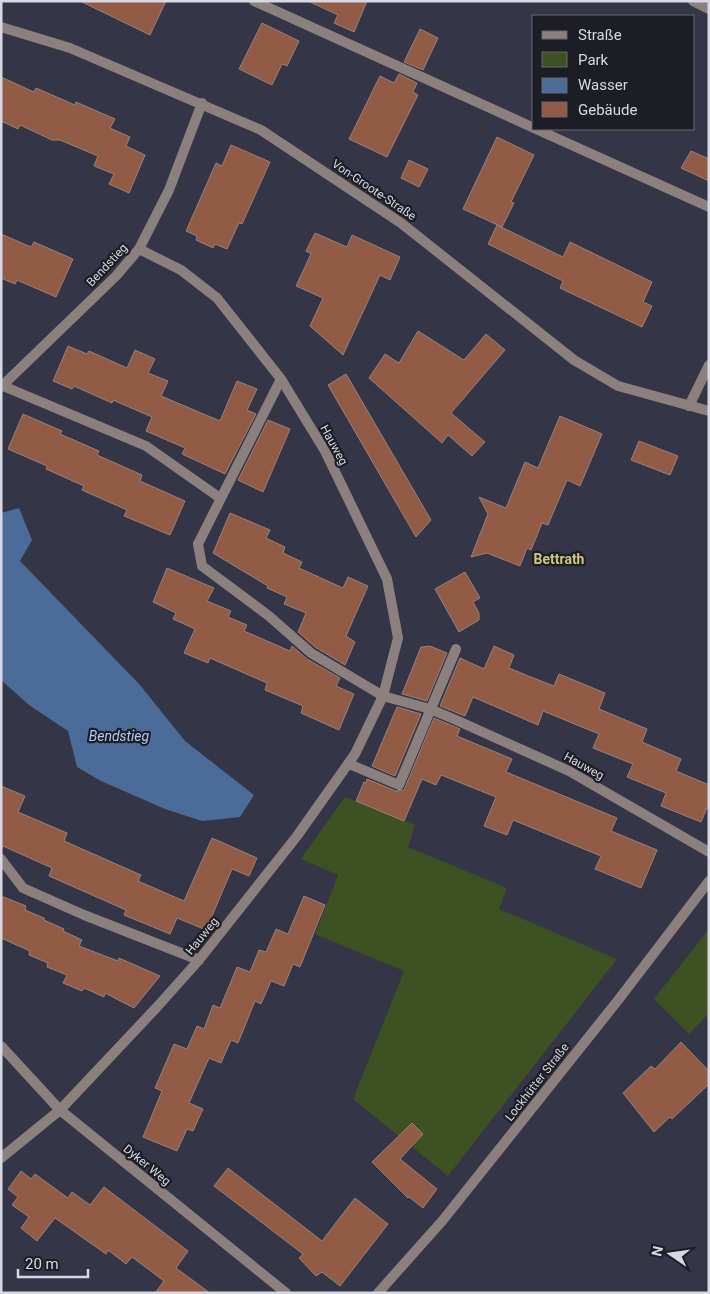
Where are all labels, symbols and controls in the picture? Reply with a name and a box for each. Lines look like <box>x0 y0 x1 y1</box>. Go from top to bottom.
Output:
legend <box>532 15 695 130</box>
text: Straße <box>578 26 622 44</box>
text: Park <box>578 51 609 69</box>
text: Wasser <box>578 76 628 94</box>
text: Gebäude <box>578 101 637 119</box>
street label: Von-Groote-Straße <box>329 157 419 223</box>
street label: Bendstieg <box>84 241 130 289</box>
street label: Hauweg <box>317 422 351 468</box>
district label: Bettrath <box>534 551 585 567</box>
water label: Bendstieg <box>89 728 150 744</box>
street label: Hauweg <box>561 749 607 783</box>
street label: Hauweg <box>183 915 221 957</box>
street label: Lockhütter Straße <box>502 1040 572 1124</box>
street label: Dyker Weg <box>121 1142 173 1188</box>
north arrow <box>645 1229 695 1279</box>
text: N <box>648 1244 666 1258</box>
scale bar <box>18 1246 88 1278</box>
text: 20 m <box>25 1255 59 1273</box>

